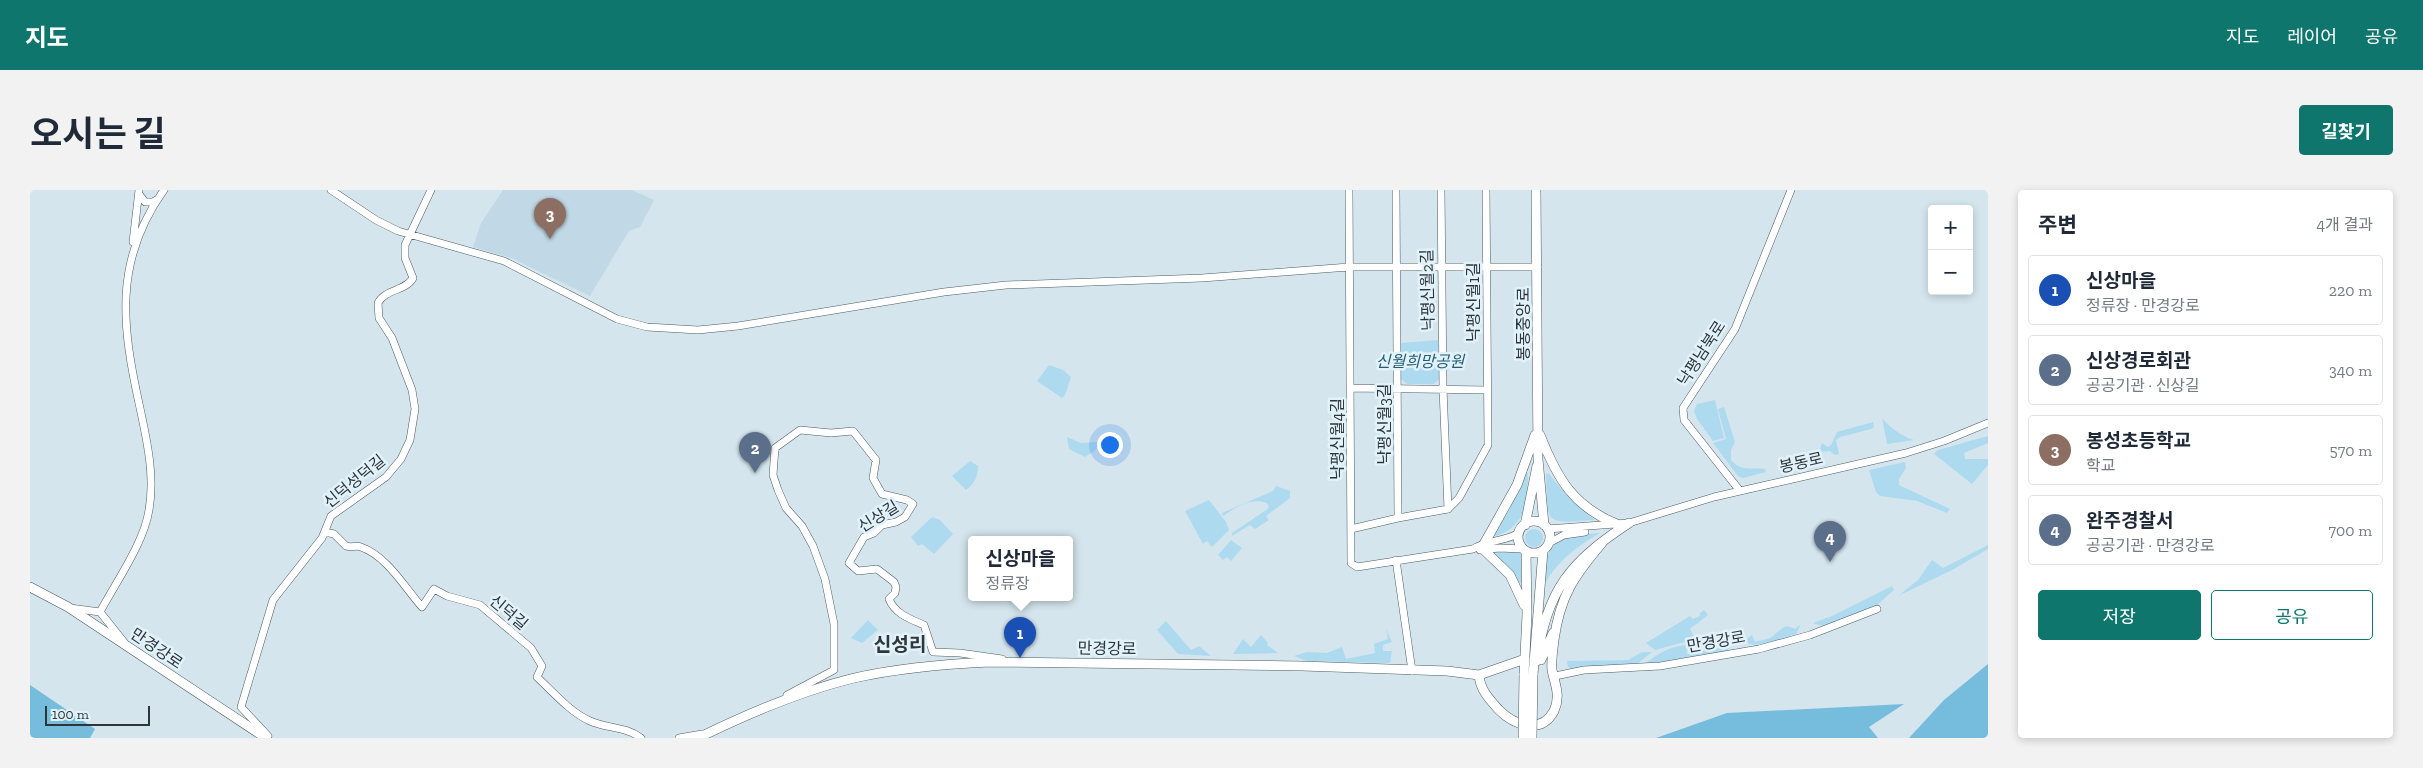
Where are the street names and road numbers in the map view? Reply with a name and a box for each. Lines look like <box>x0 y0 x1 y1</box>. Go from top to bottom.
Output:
street label: 낙평신월2길 <box>1417 249 1438 331</box>
street label: 낙평신월1길 <box>1464 262 1483 342</box>
street label: 봉동중앙로 <box>1514 287 1533 361</box>
street label: 낙평남북로 <box>1673 317 1730 389</box>
street label: 낙평신월3길 <box>1375 383 1394 465</box>
street label: 낙평신월4길 <box>1328 398 1347 480</box>
street label: 봉동로 <box>1777 448 1825 477</box>
street label: 신덕성덕길 <box>320 451 389 512</box>
street label: 신상길 <box>855 497 902 536</box>
street label: 신덕길 <box>486 591 532 634</box>
street label: 만경강로 <box>127 624 187 673</box>
street label: 만경강로 <box>1685 627 1747 656</box>
street label: 만경강로 <box>1077 638 1137 659</box>

